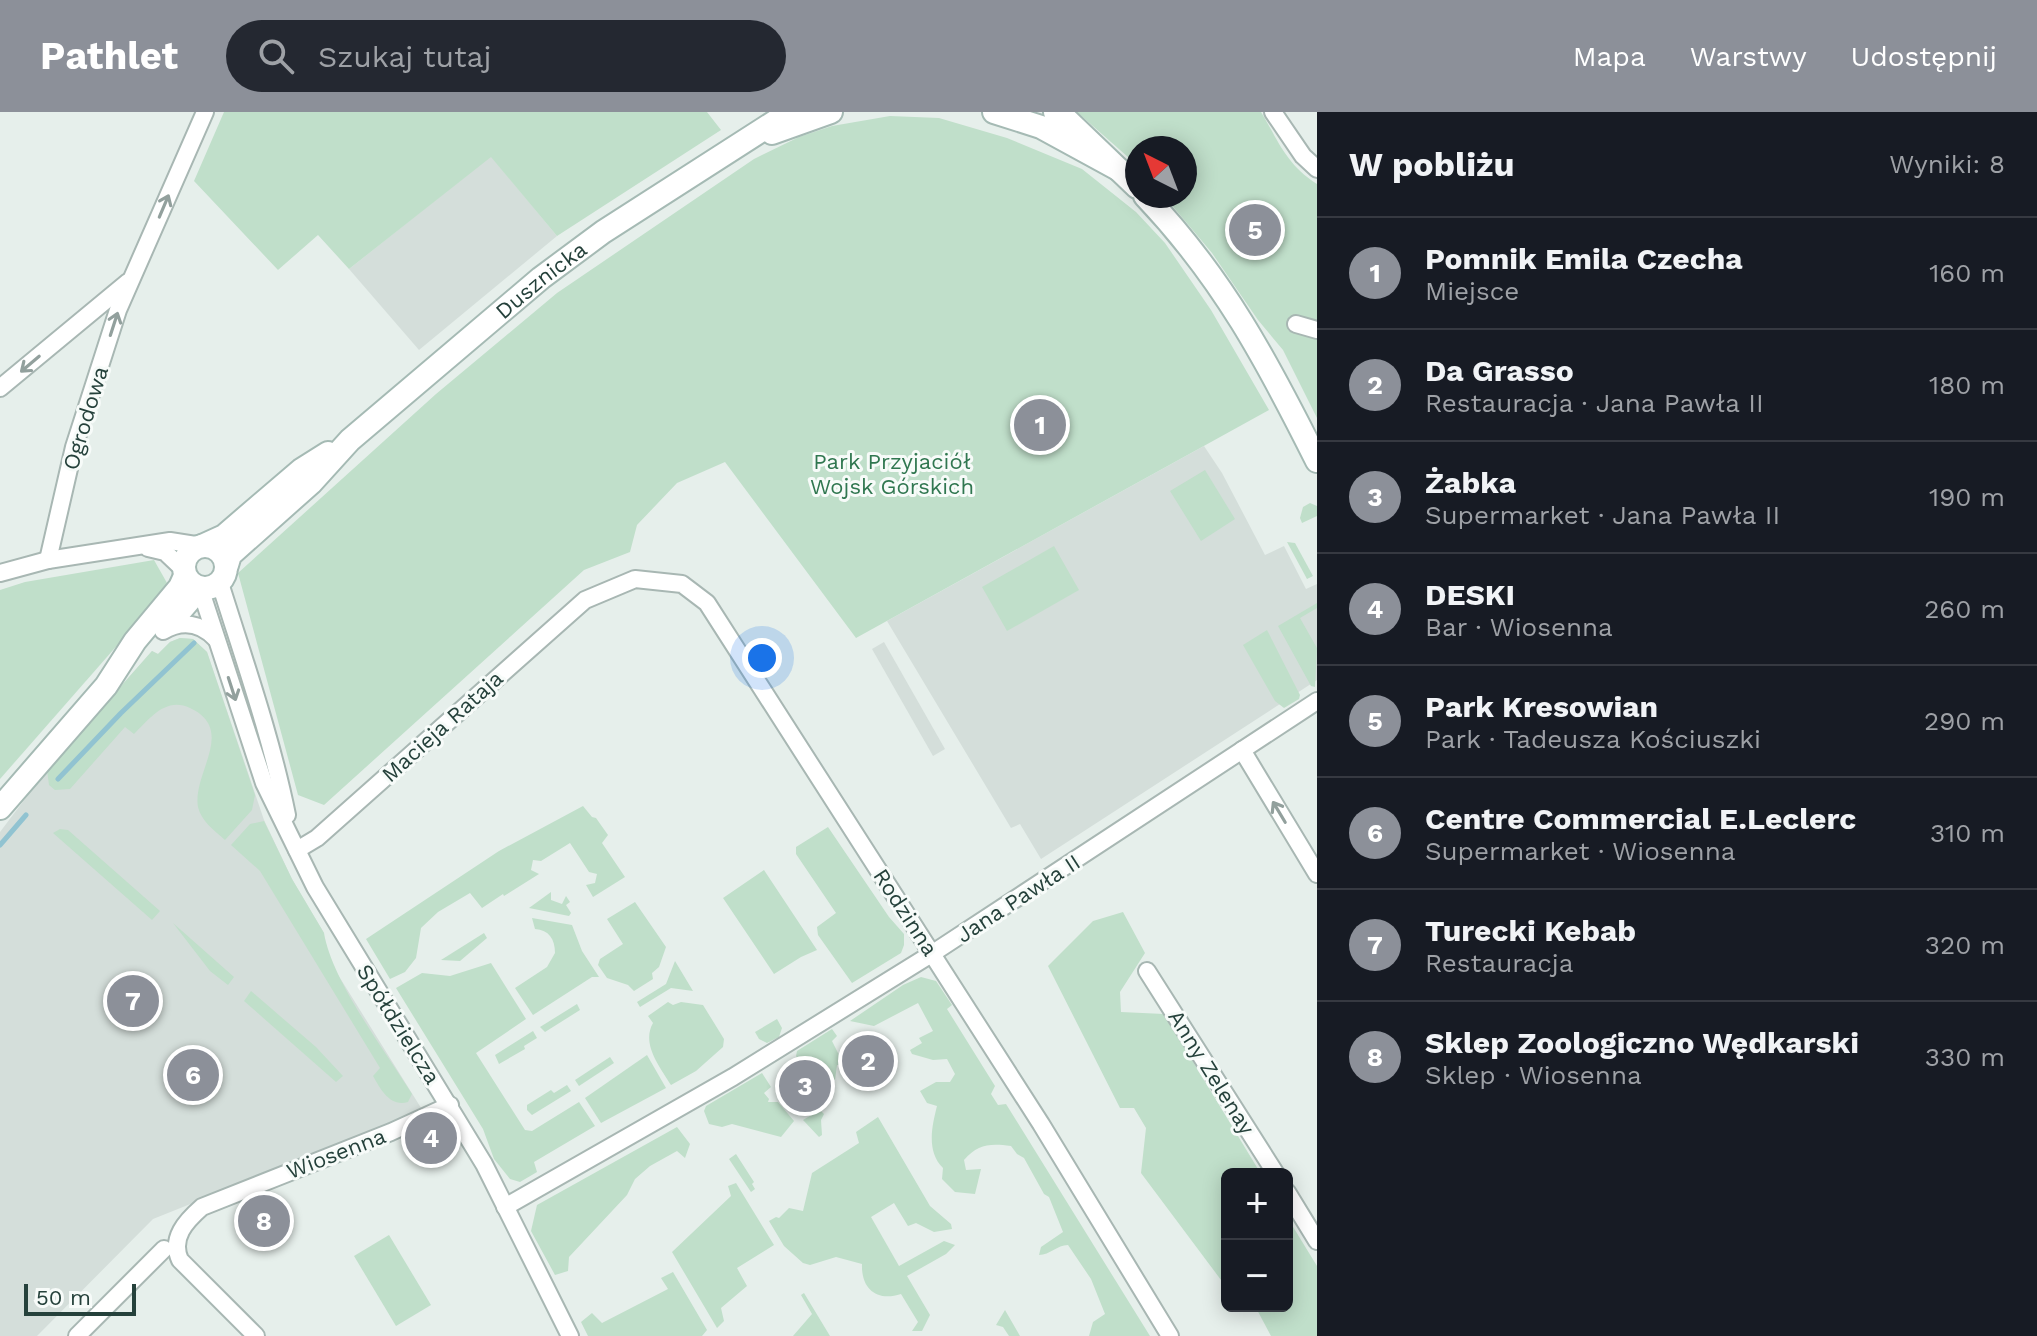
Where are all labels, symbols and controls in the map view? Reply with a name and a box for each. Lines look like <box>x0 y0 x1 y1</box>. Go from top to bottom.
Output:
search box <box>226 20 786 92</box>
text: Pathlet <box>40 34 178 78</box>
icon: search <box>254 34 298 78</box>
text: Szukaj tutaj <box>318 39 492 74</box>
text: Mapa <box>1573 40 1646 73</box>
text: Warstwy <box>1690 40 1807 73</box>
text: Udostępnij <box>1851 40 1997 73</box>
north arrow <box>1125 136 1197 208</box>
text: W pobliżu <box>1349 144 1515 184</box>
text: Wyniki: 8 <box>1889 149 2005 179</box>
one-way arrow <box>157 195 172 219</box>
pin: 5 <box>1229 200 1281 260</box>
street label: Dusznicka <box>491 237 592 324</box>
text: Pomnik Emila Czecha <box>1425 241 1743 276</box>
text: 1 <box>1369 258 1381 288</box>
text: 160 m <box>1929 258 2005 288</box>
text: Miejsce <box>1425 276 1519 306</box>
one-way arrow <box>107 311 122 337</box>
text: Da Grasso <box>1425 353 1574 388</box>
one-way arrow <box>20 355 40 373</box>
street label: Ogrodowa <box>58 363 113 473</box>
text: 2 <box>1367 370 1383 400</box>
text: 180 m <box>1929 370 2005 400</box>
text: Restauracja · Jana Pawła II <box>1425 388 1764 418</box>
pin: 1 <box>1014 395 1066 455</box>
park label: Park Przyjaciół Wojsk Górskich <box>810 449 974 499</box>
text: Żabka <box>1425 465 1516 500</box>
text: 3 <box>1367 482 1383 512</box>
text: 190 m <box>1929 482 2005 512</box>
text: Supermarket · Jana Pawła II <box>1425 500 1780 530</box>
text: DESKI <box>1425 577 1515 612</box>
text: 4 <box>1367 594 1383 624</box>
text: 260 m <box>1924 594 2005 624</box>
text: Bar · Wiosenna <box>1425 612 1613 642</box>
your location <box>742 638 782 678</box>
street label: Macieja Rataja <box>377 666 508 787</box>
one-way arrow <box>226 676 241 701</box>
text: Park Kresowian <box>1425 689 1658 724</box>
text: 5 <box>1367 706 1383 736</box>
text: 290 m <box>1924 706 2005 736</box>
text: Park · Tadeusza Kościuszki <box>1425 724 1761 754</box>
one-way arrow <box>1271 801 1287 824</box>
text: Centre Commercial E.Leclerc <box>1425 801 1856 836</box>
text: 6 <box>1367 818 1383 848</box>
text: 310 m <box>1930 818 2005 848</box>
text: Supermarket · Wiosenna <box>1425 836 1735 866</box>
street label: Jana Pawła II <box>952 849 1085 948</box>
street label: Rodzinna <box>868 864 943 960</box>
text: Turecki Kebab <box>1425 913 1636 948</box>
text: 7 <box>1367 930 1383 960</box>
text: 320 m <box>1925 930 2005 960</box>
text: Restauracja <box>1425 948 1573 978</box>
street label: Spółdzielcza <box>352 960 445 1089</box>
pin: 7 <box>107 971 159 1031</box>
street label: Anny Zelenay <box>1163 1005 1260 1140</box>
text: Sklep Zoologiczno Wędkarski <box>1425 1025 1859 1060</box>
pin: 2 <box>842 1031 894 1091</box>
text: 8 <box>1367 1042 1383 1072</box>
text: 330 m <box>1925 1042 2005 1072</box>
pin: 6 <box>167 1045 219 1105</box>
pin: 3 <box>779 1056 831 1116</box>
text: Sklep · Wiosenna <box>1425 1060 1642 1090</box>
pin: 4 <box>405 1108 457 1168</box>
street label: Wiosenna <box>283 1123 389 1184</box>
map controls <box>1221 1168 1293 1312</box>
button: + <box>1221 1168 1293 1240</box>
pin: 8 <box>238 1191 290 1251</box>
button: − <box>1221 1240 1293 1312</box>
scale bar <box>24 1280 136 1316</box>
text: 50 m <box>36 1285 91 1310</box>

